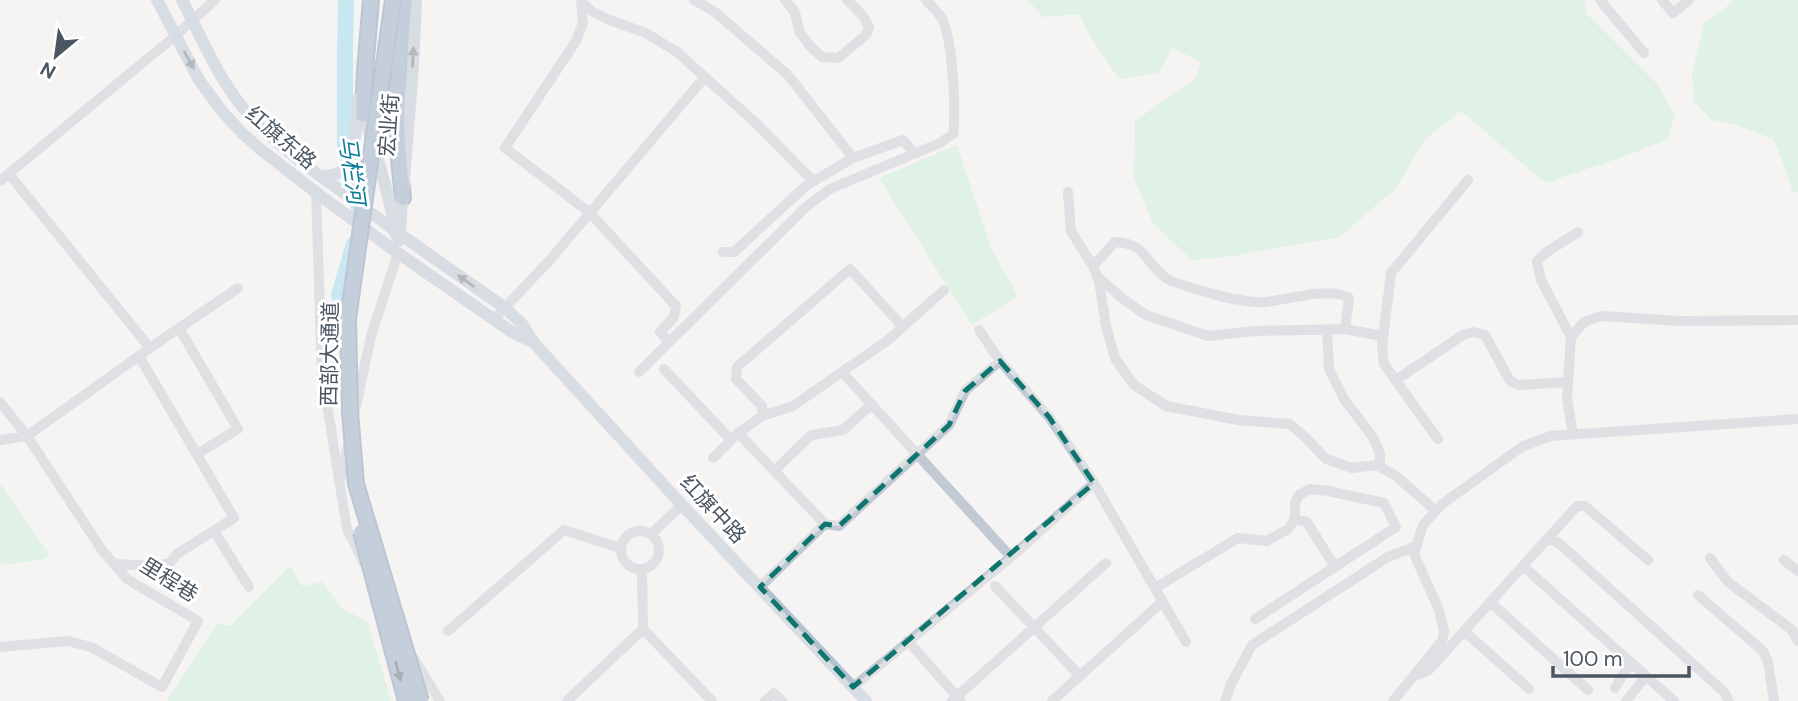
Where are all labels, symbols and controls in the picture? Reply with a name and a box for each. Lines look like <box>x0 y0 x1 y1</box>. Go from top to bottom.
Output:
north arrow <box>21 21 91 91</box>
one-way arrow <box>408 45 419 67</box>
one-way arrow <box>183 51 195 70</box>
text: N <box>36 56 60 85</box>
street label: 宏业街 <box>373 93 405 157</box>
street label: 红旗东路 <box>240 100 322 176</box>
water label: 马栏河 <box>332 134 372 210</box>
one-way arrow <box>457 274 475 288</box>
street label: 西部大通道 <box>315 301 345 407</box>
street label: 红旗中路 <box>674 469 752 549</box>
street label: 里程巷 <box>135 551 203 609</box>
scale bar <box>1553 634 1689 678</box>
text: 100 m <box>1563 645 1623 673</box>
one-way arrow <box>393 660 404 682</box>

